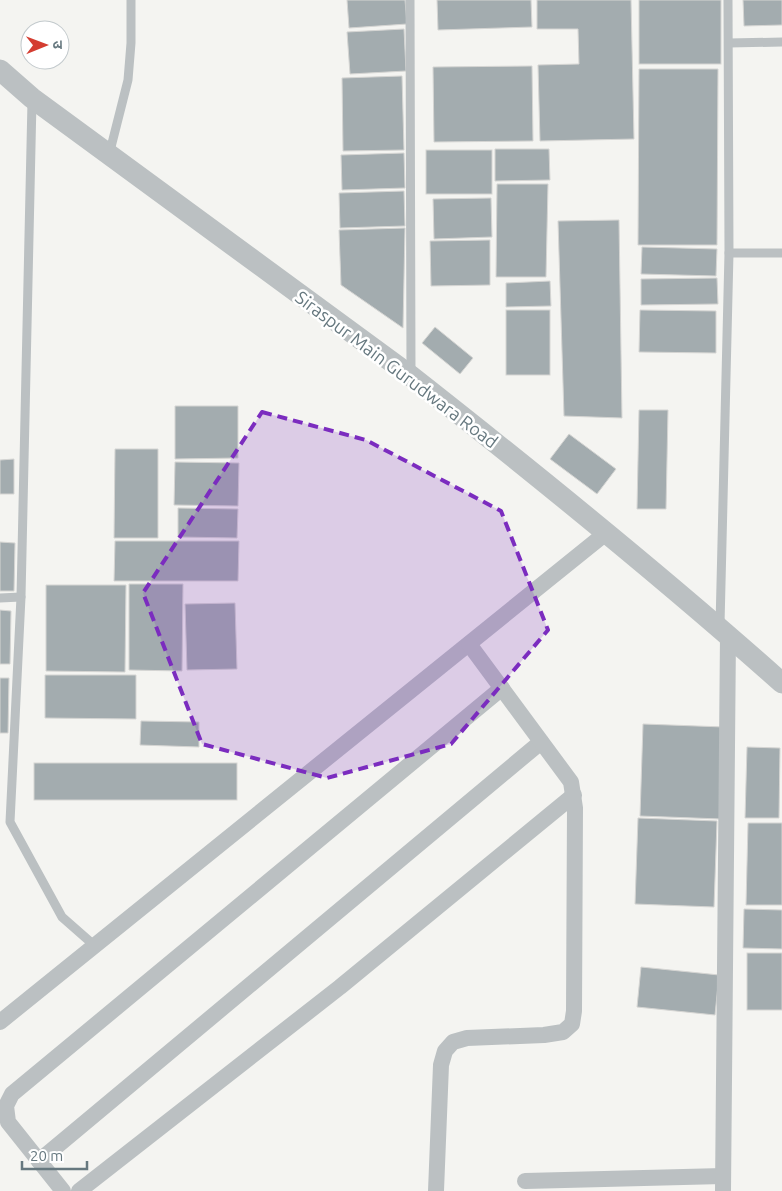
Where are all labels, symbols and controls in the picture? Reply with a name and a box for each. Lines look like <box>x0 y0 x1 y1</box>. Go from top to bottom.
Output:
north arrow <box>20 20 70 70</box>
text: उ <box>50 41 66 50</box>
street label: Siraspur Main Gurudwara Road <box>292 286 502 452</box>
scale bar <box>22 1138 88 1170</box>
text: 20 m <box>30 1147 63 1164</box>

